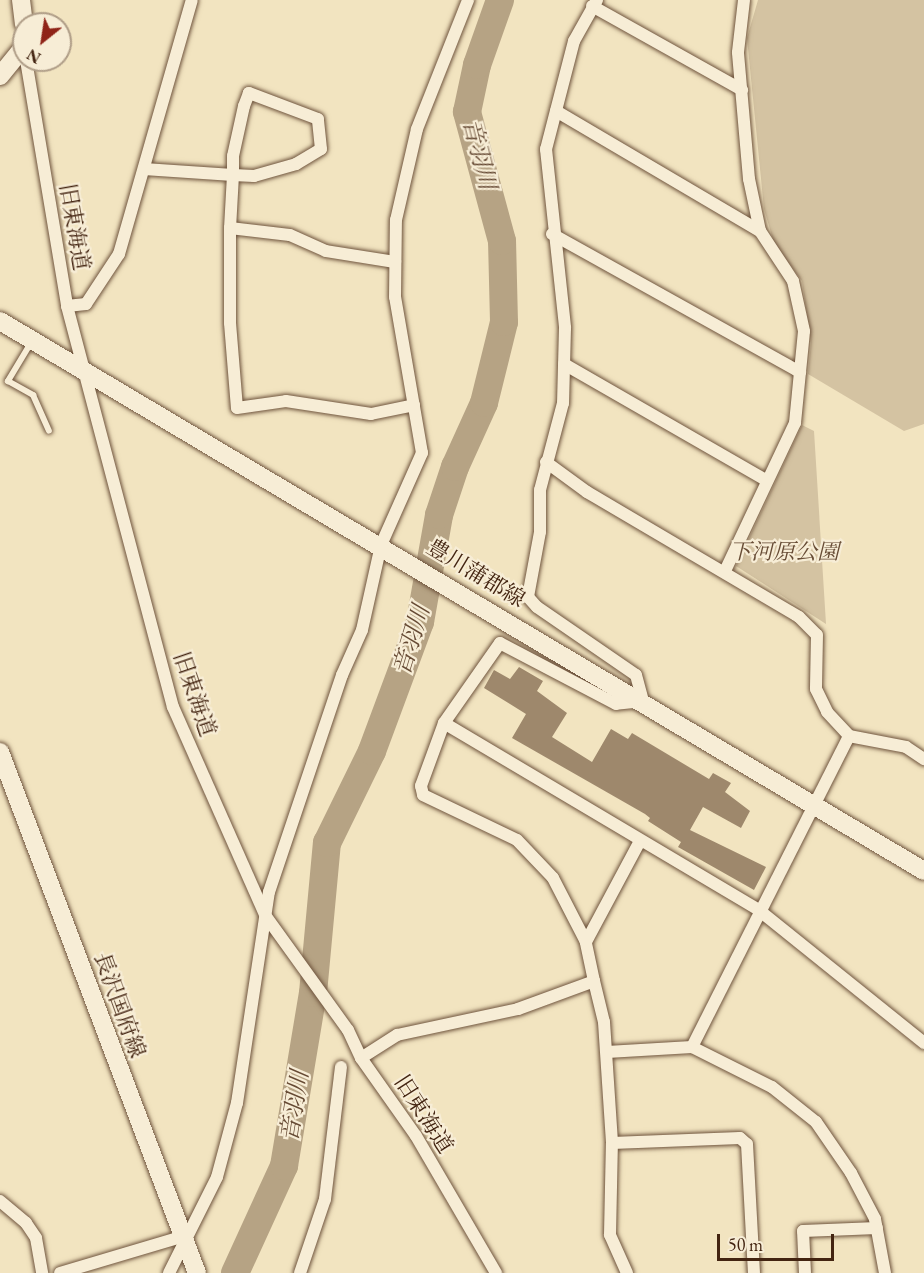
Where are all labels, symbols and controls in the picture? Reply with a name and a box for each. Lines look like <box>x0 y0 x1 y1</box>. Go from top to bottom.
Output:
north arrow <box>12 12 72 72</box>
text: N <box>23 44 45 69</box>
water label: 音羽川 <box>457 116 503 192</box>
street label: 旧東海道 <box>54 181 96 273</box>
street label: 豊川蒲郡線 <box>422 533 530 613</box>
park label: 下河原公園 <box>729 539 839 565</box>
water label: 音羽川 <box>387 601 435 679</box>
street label: 旧東海道 <box>168 648 222 740</box>
street label: 長沢国府線 <box>89 949 151 1061</box>
water label: 音羽川 <box>274 1068 314 1144</box>
street label: 旧東海道 <box>389 1070 459 1158</box>
scale bar <box>720 1222 837 1260</box>
text: 50 m <box>728 1233 763 1256</box>

